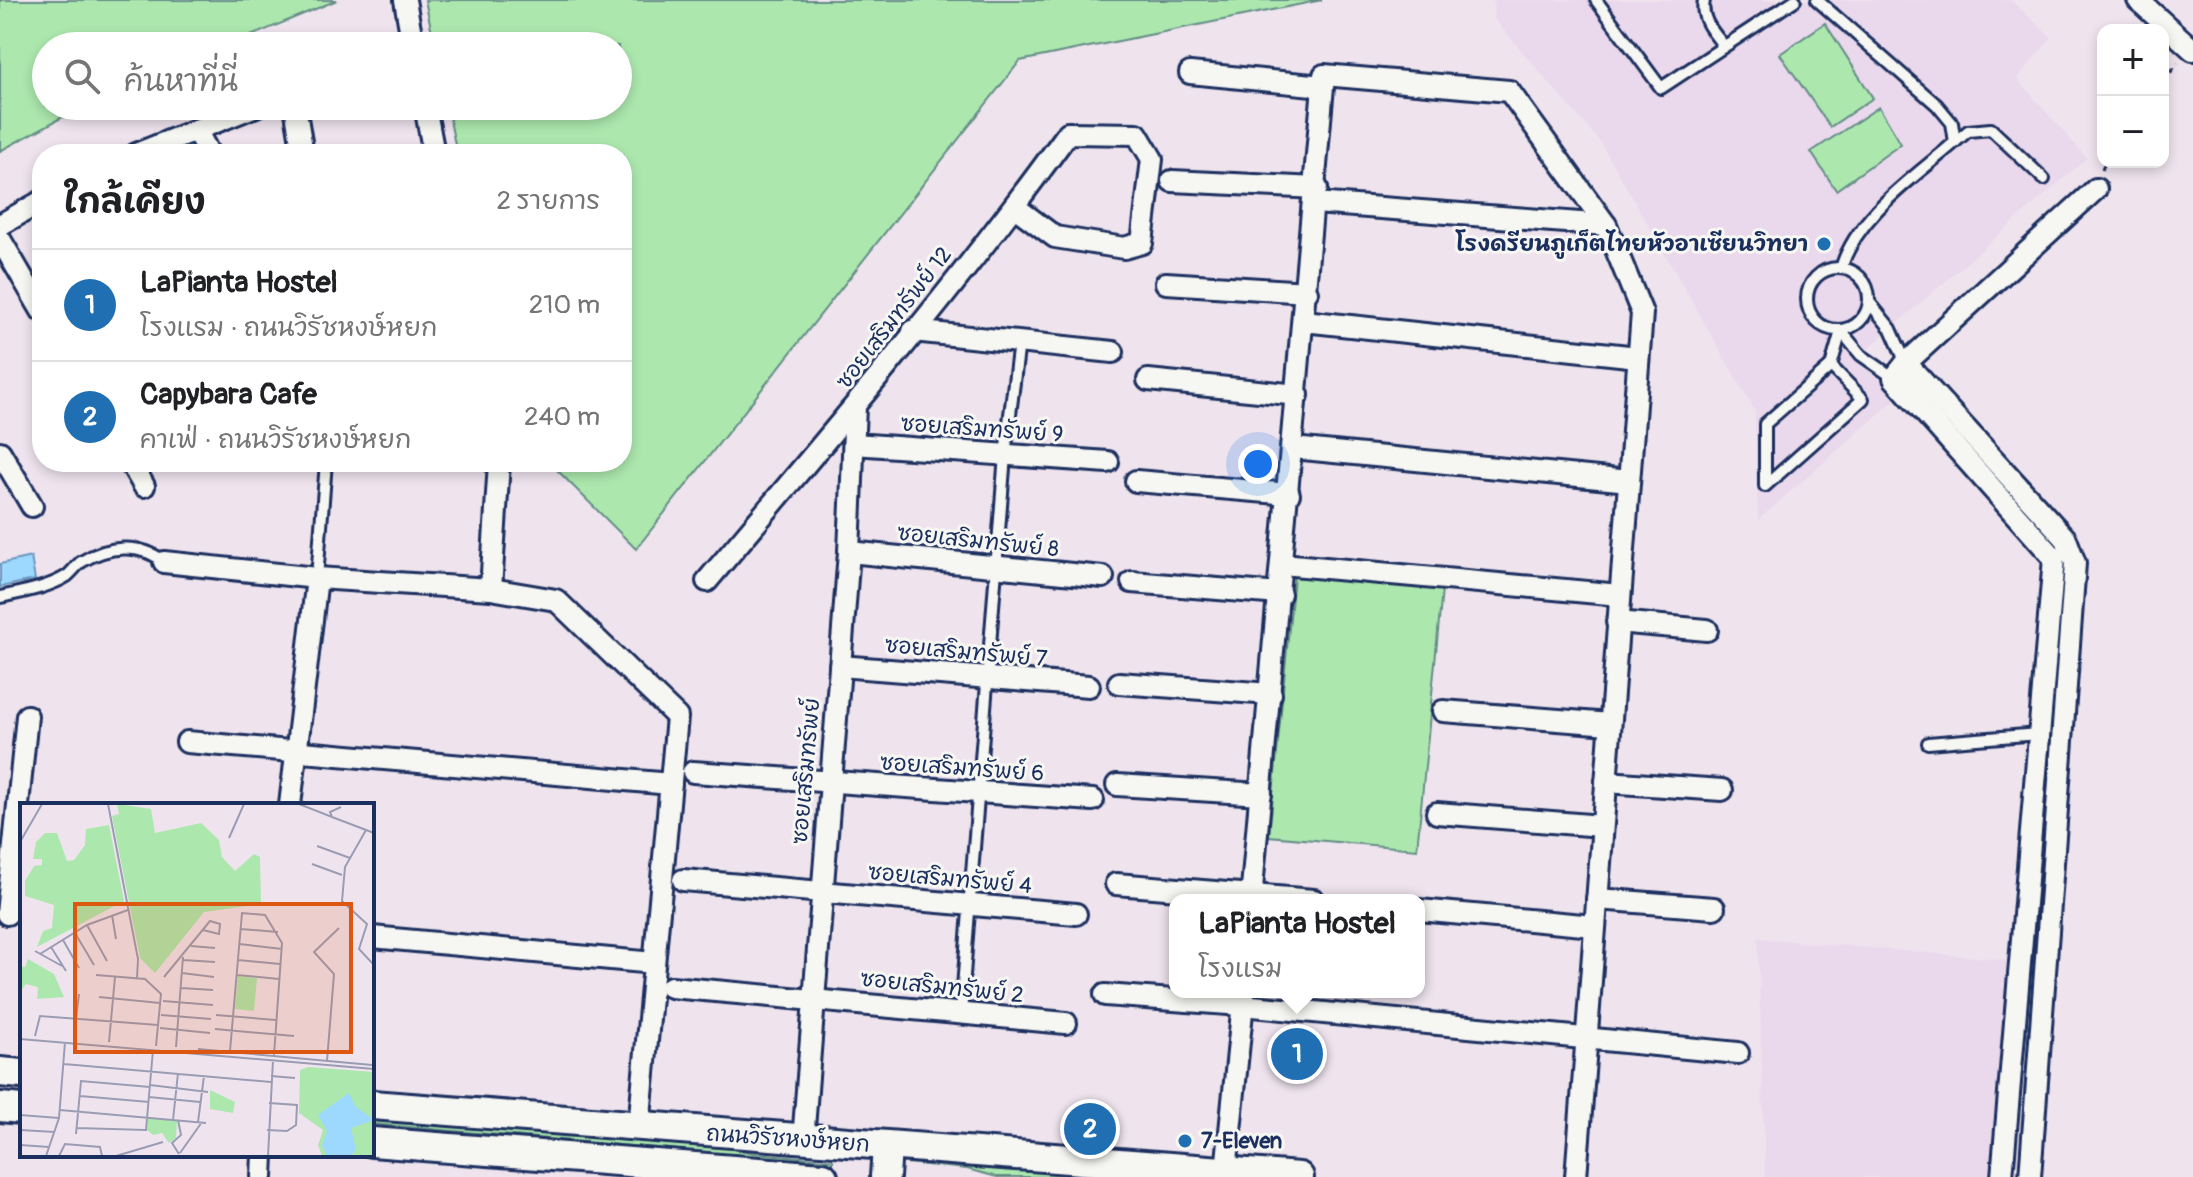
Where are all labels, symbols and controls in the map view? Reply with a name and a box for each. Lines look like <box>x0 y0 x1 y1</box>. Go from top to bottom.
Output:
map controls <box>2097 24 2169 168</box>
button: + <box>2097 24 2169 96</box>
search box <box>32 32 632 120</box>
icon: search <box>60 54 104 98</box>
text: ค้นหาที่นี่ <box>124 63 238 100</box>
button: − <box>2097 96 2169 168</box>
text: ใกล้เคียง <box>64 181 206 224</box>
text: 2 รายการ <box>496 185 600 217</box>
place label: โรงดรียนภูเก็ตไทยหัวอาเซียนวิทยา <box>1455 229 1808 259</box>
marker: โรงดรียนภูเก็ตไทยหัวอาเซียนวิทยา <box>1815 235 1833 253</box>
street label: ซอยเสริมทรัพย์ 12 <box>829 241 958 395</box>
text: LaPianta Hostel <box>140 264 338 301</box>
text: 1 <box>85 289 95 321</box>
text: 210 m <box>529 289 600 321</box>
text: โรงแรม · ถนนวิรัชหงษ์หยก <box>140 312 437 344</box>
text: Capybara Cafe <box>140 376 317 413</box>
text: 2 <box>83 401 97 433</box>
text: 240 m <box>524 401 600 433</box>
street label: ซอยเสริมทรัพย์ 9 <box>900 408 1064 449</box>
text: คาเฟ่ · ถนนวิรัชหงษ์หยก <box>140 424 412 456</box>
your location <box>1238 444 1278 484</box>
street label: ซอยเสริมทรัพย์ 8 <box>896 518 1060 563</box>
street label: ซอยเสริมทรัพย์ 7 <box>884 630 1049 673</box>
street label: ซอยเสริมทรัพย์ <box>785 697 826 845</box>
street label: ซอยเสริมทรัพย์ 6 <box>879 747 1045 788</box>
inset map <box>20 803 374 1157</box>
street label: ซอยเสริมทรัพย์ 4 <box>867 857 1033 900</box>
popup <box>1169 894 1425 998</box>
text: LaPianta Hostel <box>1198 905 1396 942</box>
text: โรงแรม <box>1198 953 1282 985</box>
street label: ซอยเสริมทรัพย์ 2 <box>859 964 1025 1009</box>
pin: 1 <box>1271 1024 1323 1084</box>
pin: 2 <box>1064 1099 1116 1159</box>
street label: ถนนวิรัชหงษ์หยก <box>705 1118 871 1159</box>
place label: 7-Eleven <box>1201 1127 1282 1155</box>
marker: 7-Eleven <box>1176 1132 1194 1150</box>

